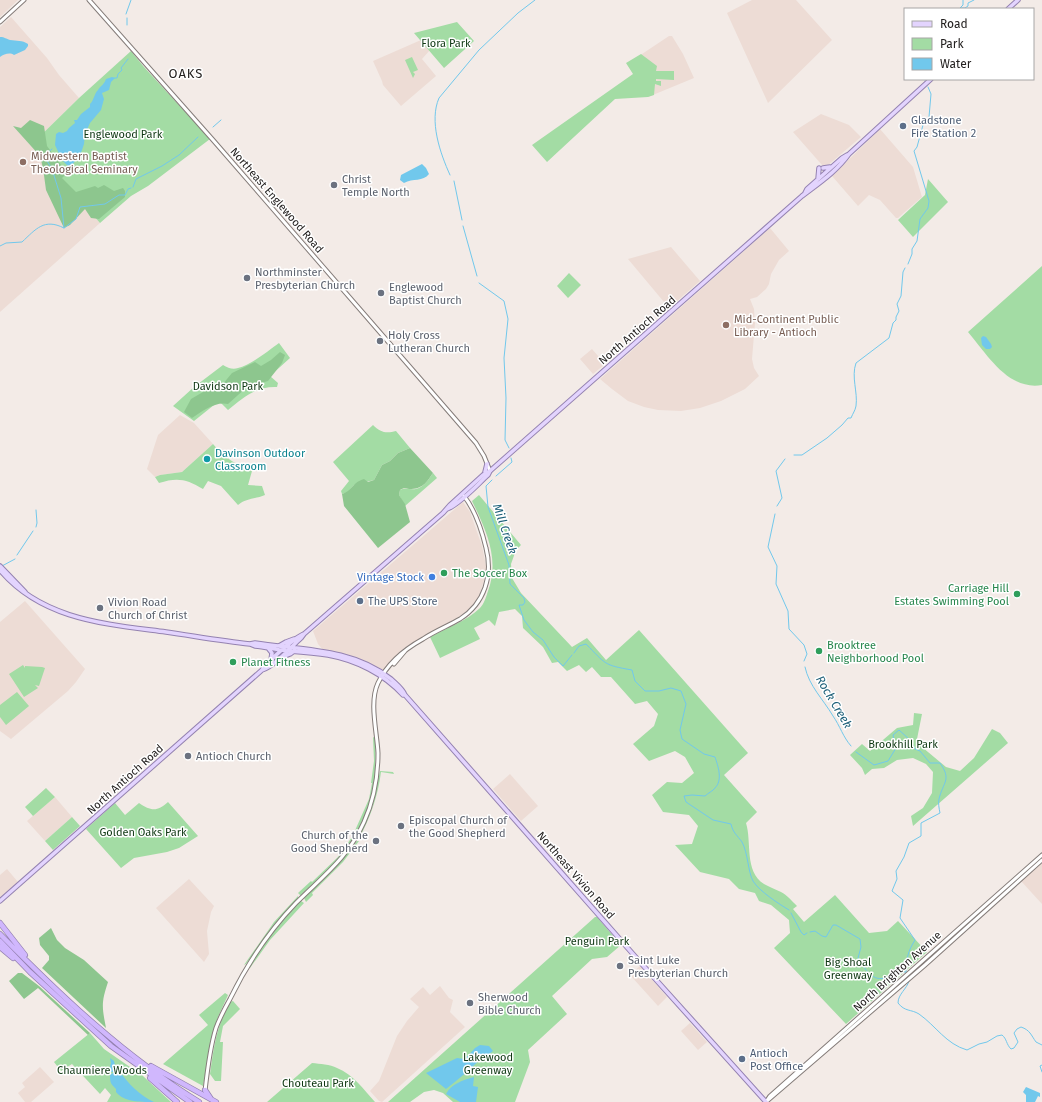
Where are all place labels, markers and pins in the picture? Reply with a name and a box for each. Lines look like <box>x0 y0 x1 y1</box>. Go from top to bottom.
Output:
place label: Gladstone Fire Station 2 <box>911 114 976 140</box>
marker: Gladstone Fire Station 2 <box>898 121 908 131</box>
place label: Midwestern Baptist Theological Seminary <box>31 150 138 176</box>
marker: Midwestern Baptist Theological Seminary <box>18 157 28 167</box>
place label: Christ Temple North <box>342 173 410 199</box>
marker: Christ Temple North <box>329 180 339 190</box>
place label: Northminster Presbyterian Church <box>255 266 355 292</box>
marker: Northminster Presbyterian Church <box>242 273 252 283</box>
place label: Englewood Baptist Church <box>389 281 462 307</box>
marker: Englewood Baptist Church <box>376 288 386 298</box>
place label: Mid-Continent Public Library - Antioch <box>734 313 839 339</box>
marker: Mid-Continent Public Library - Antioch <box>721 320 731 330</box>
place label: Holy Cross Lutheran Church <box>388 329 470 355</box>
marker: Holy Cross Lutheran Church <box>375 336 385 346</box>
place label: Davinson Outdoor Classroom <box>215 447 306 473</box>
marker: Davinson Outdoor Classroom <box>202 454 212 464</box>
place label: The Soccer Box <box>452 567 528 580</box>
marker: The Soccer Box <box>439 568 449 578</box>
place label: Vintage Stock <box>357 571 424 584</box>
marker: Vintage Stock <box>427 572 437 582</box>
place label: Carriage Hill Estates Swimming Pool <box>894 582 1009 608</box>
marker: Carriage Hill Estates Swimming Pool <box>1012 589 1022 599</box>
place label: The UPS Store <box>368 595 438 608</box>
place label: Vivion Road Church of Christ <box>108 596 187 622</box>
marker: The UPS Store <box>355 596 365 606</box>
marker: Vivion Road Church of Christ <box>95 603 105 613</box>
place label: Brooktree Neighborhood Pool <box>827 639 924 665</box>
marker: Brooktree Neighborhood Pool <box>814 646 824 656</box>
place label: Planet Fitness <box>241 656 310 669</box>
marker: Planet Fitness <box>228 657 238 667</box>
place label: Antioch Church <box>196 750 271 763</box>
marker: Antioch Church <box>183 751 193 761</box>
place label: Episcopal Church of the Good Shepherd <box>409 814 508 840</box>
marker: Episcopal Church of the Good Shepherd <box>396 821 406 831</box>
place label: Church of the Good Shepherd <box>291 829 368 855</box>
marker: Church of the Good Shepherd <box>371 836 381 846</box>
place label: Saint Luke Presbyterian Church <box>628 954 728 980</box>
marker: Saint Luke Presbyterian Church <box>615 961 625 971</box>
place label: Sherwood Bible Church <box>478 991 541 1017</box>
marker: Sherwood Bible Church <box>465 998 475 1008</box>
place label: Antioch Post Office <box>750 1047 803 1073</box>
marker: Antioch Post Office <box>737 1054 747 1064</box>

